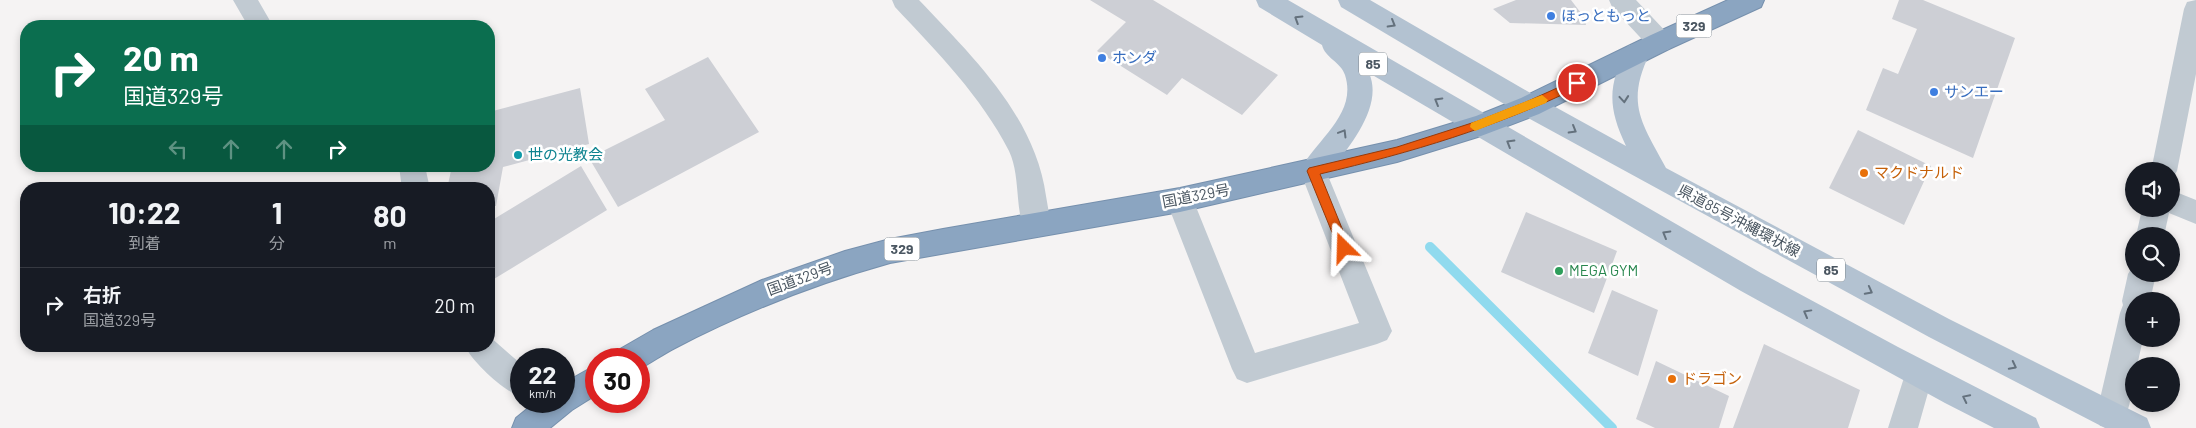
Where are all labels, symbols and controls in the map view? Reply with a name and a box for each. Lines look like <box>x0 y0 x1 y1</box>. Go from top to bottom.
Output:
place label: ほっともっと <box>1561 6 1651 24</box>
marker: ほっともっと <box>1545 10 1557 22</box>
one-way arrow <box>1294 15 1303 25</box>
road number: 329 <box>1676 15 1712 38</box>
one-way arrow <box>1387 18 1396 28</box>
text: 20 m <box>123 36 199 78</box>
icon: right <box>40 40 105 105</box>
place label: ホンダ <box>1112 48 1157 66</box>
marker: ホンダ <box>1096 52 1108 64</box>
road number: 85 <box>1359 52 1387 76</box>
pin <box>1556 62 1598 104</box>
icon: arrive <box>1563 69 1591 97</box>
text: 国道329号 <box>123 82 224 108</box>
place label: サンエー <box>1944 82 2004 100</box>
marker: サンエー <box>1928 86 1940 98</box>
one-way arrow <box>1619 95 1630 103</box>
one-way arrow <box>1435 97 1444 107</box>
one-way arrow <box>1567 123 1576 133</box>
one-way arrow <box>1337 130 1347 139</box>
icon: left <box>164 135 192 163</box>
icon: ahead <box>217 135 245 163</box>
icon: ahead <box>270 135 298 163</box>
icon: right <box>323 135 351 163</box>
one-way arrow <box>1507 139 1516 149</box>
place label: 世の光教会 <box>528 145 603 163</box>
marker: 世の光教会 <box>512 149 524 161</box>
map controls <box>2125 162 2180 412</box>
button: sound <box>2125 162 2180 217</box>
place label: マクドナルド <box>1874 163 1964 181</box>
marker: マクドナルド <box>1858 167 1870 179</box>
street label: 国道329号 <box>1160 180 1231 210</box>
street label: 県道85号沖縄環状線 <box>1675 180 1804 260</box>
text: 10:22 <box>108 194 181 230</box>
text: 1 <box>272 194 282 230</box>
text: 80 <box>373 197 407 233</box>
position arrow <box>1317 221 1369 273</box>
button: search <box>2125 227 2180 282</box>
one-way arrow <box>1662 230 1671 240</box>
text: 到着 <box>128 233 160 252</box>
text: 分 <box>269 233 285 252</box>
text: m <box>383 233 397 252</box>
road number: 329 <box>884 238 920 260</box>
street label: 国道329号 <box>764 258 835 298</box>
road number: 85 <box>1817 258 1845 282</box>
place label: MEGA GYM <box>1569 261 1638 279</box>
marker: MEGA GYM <box>1553 265 1565 277</box>
text: 右折 <box>83 283 121 306</box>
one-way arrow <box>1864 285 1873 295</box>
icon: right <box>40 291 68 319</box>
button: + <box>2125 292 2180 347</box>
text: 20 m <box>435 294 475 317</box>
text: 国道329号 <box>83 310 156 329</box>
one-way arrow <box>1804 310 1813 320</box>
speed limit sign: 30 <box>585 348 650 413</box>
button: − <box>2125 357 2180 412</box>
text: 22 <box>528 359 557 389</box>
one-way arrow <box>2008 360 2017 370</box>
place label: ドラゴン <box>1682 369 1742 387</box>
marker: ドラゴン <box>1666 373 1678 385</box>
text: km/h <box>529 386 556 400</box>
one-way arrow <box>1962 394 1971 405</box>

